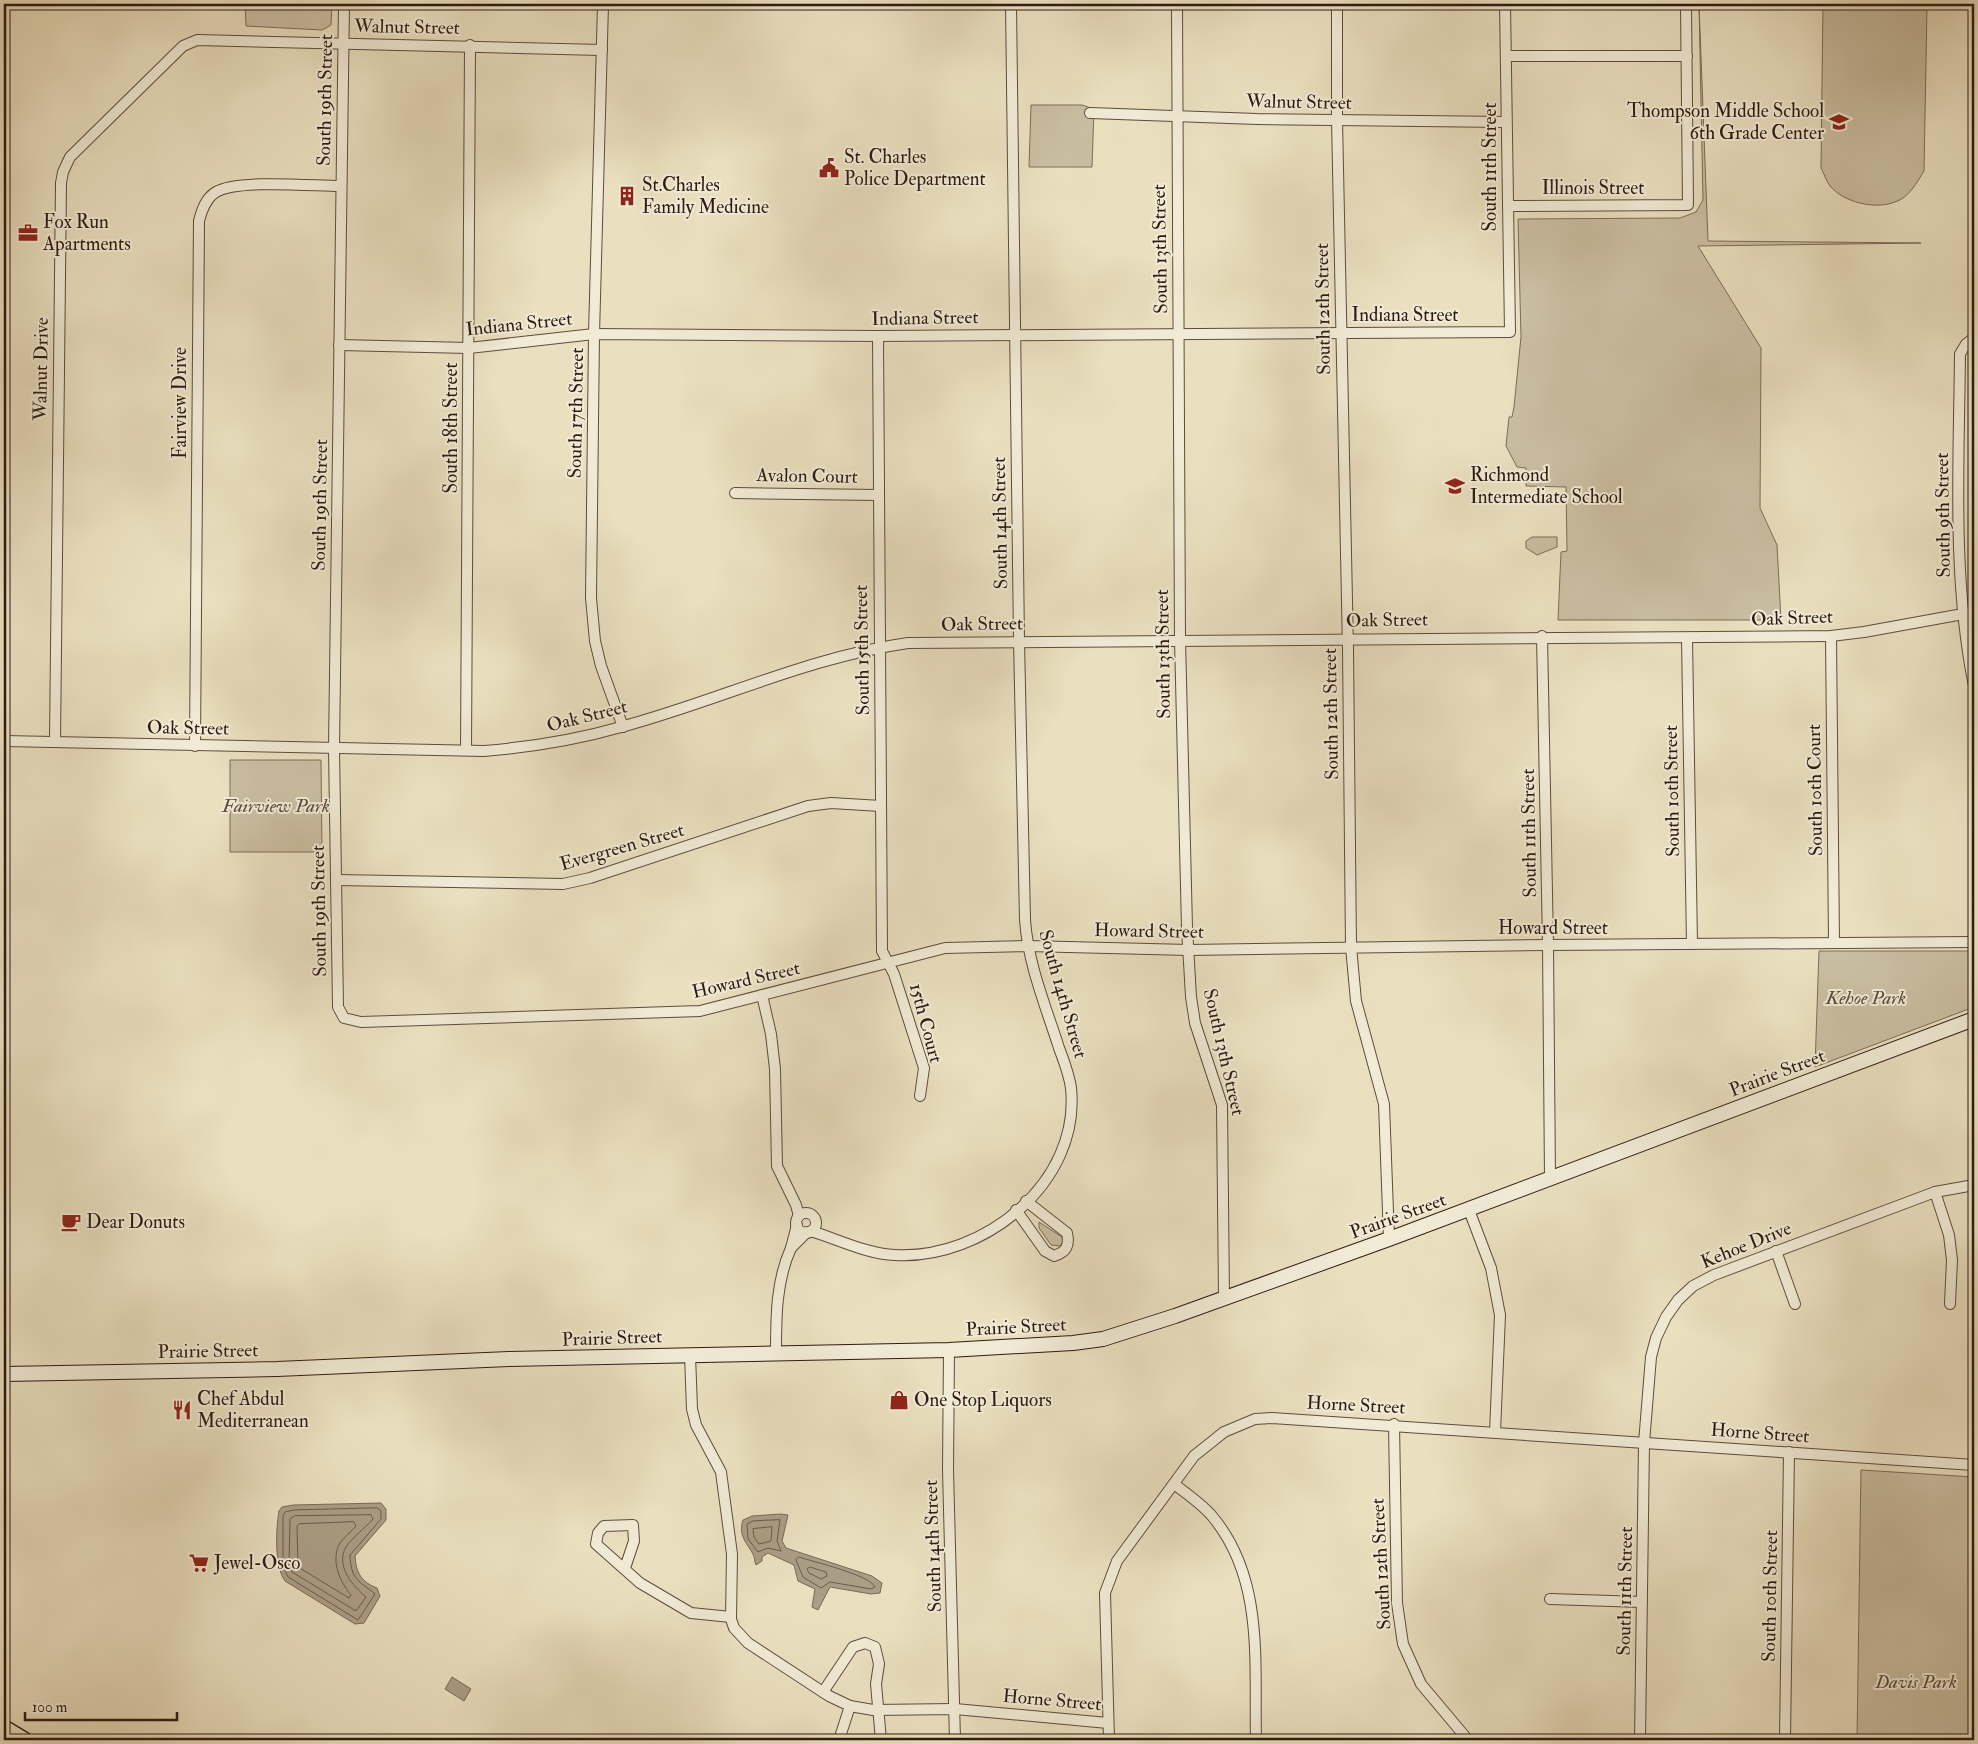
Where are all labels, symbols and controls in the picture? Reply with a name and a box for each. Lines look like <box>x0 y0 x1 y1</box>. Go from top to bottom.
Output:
street label: Walnut Street <box>353 14 460 40</box>
street label: South 19th Street <box>312 34 338 166</box>
street label: Walnut Street <box>1245 89 1352 115</box>
place label: Thompson Middle School 6th Grade Center <box>1627 99 1824 145</box>
street label: South 11th Street <box>1478 102 1502 232</box>
school or university icon: Thompson Middle School 6th Grade Center <box>1828 111 1850 133</box>
place label: St. Charles Police Department <box>844 145 986 192</box>
public building icon: St. Charles Police Department <box>818 157 840 179</box>
place label: St.Charles Family Medicine <box>642 173 769 219</box>
street label: Illinois Street <box>1542 176 1644 200</box>
street label: South 13th Street <box>1147 184 1173 314</box>
building icon: St.Charles Family Medicine <box>616 185 638 207</box>
place label: Fox Run Apartments <box>42 210 131 257</box>
office icon: Fox Run Apartments <box>17 222 39 244</box>
street label: South 12th Street <box>1310 243 1336 375</box>
street label: Indiana Street <box>1351 303 1459 327</box>
street label: Indiana Street <box>871 305 979 331</box>
street label: Indiana Street <box>465 306 573 342</box>
street label: Walnut Drive <box>28 317 54 422</box>
street label: Fairview Drive <box>168 347 192 459</box>
street label: South 17th Street <box>563 347 589 479</box>
street label: South 18th Street <box>439 362 463 494</box>
street label: South 19th Street <box>307 439 333 571</box>
street label: South 9th Street <box>1930 452 1956 578</box>
street label: South 14th Street <box>987 457 1013 589</box>
street label: Avalon Court <box>755 463 858 489</box>
place label: Richmond Intermediate School <box>1470 463 1623 509</box>
school or university icon: Richmond Intermediate School <box>1444 475 1466 497</box>
street label: South 15th Street <box>849 584 875 716</box>
street label: South 13th Street <box>1150 589 1176 719</box>
street label: Oak Street <box>1751 605 1833 631</box>
street label: Oak Street <box>1346 607 1428 633</box>
street label: Oak Street <box>941 611 1023 637</box>
street label: South 12th Street <box>1318 648 1344 780</box>
street label: Oak Street <box>544 694 630 738</box>
street label: Oak Street <box>147 715 229 741</box>
street label: South 10th Court <box>1802 724 1828 856</box>
street label: South 10th Street <box>1659 725 1685 857</box>
street label: South 11th Street <box>1516 768 1542 898</box>
park label: Fairview Park <box>221 794 330 818</box>
street label: Evergreen Street <box>557 818 687 876</box>
street label: South 19th Street <box>306 845 332 977</box>
street label: Howard Street <box>1498 916 1608 940</box>
street label: Howard Street <box>1094 918 1204 944</box>
street label: South 14th Street <box>1033 927 1093 1061</box>
street label: Howard Street <box>690 956 802 1004</box>
street label: 15th Court <box>904 981 948 1065</box>
street label: South 13th Street <box>1198 986 1250 1118</box>
park label: Kehoe Park <box>1825 986 1906 1010</box>
street label: Prairie Street <box>1726 1044 1828 1102</box>
street label: Prairie Street <box>1347 1188 1449 1244</box>
place label: Dear Donuts <box>86 1210 185 1234</box>
cafe icon: Dear Donuts <box>60 1211 82 1233</box>
street label: Kehoe Drive <box>1697 1216 1795 1274</box>
street label: Prairie Street <box>965 1312 1067 1342</box>
street label: Prairie Street <box>561 1324 663 1352</box>
street label: Prairie Street <box>157 1338 259 1364</box>
place label: Chef Abdul Mediterranean <box>197 1387 309 1433</box>
place label: One Stop Liquors <box>914 1388 1052 1413</box>
shop icon: One Stop Liquors <box>888 1389 910 1411</box>
street label: Horne Street <box>1306 1390 1406 1420</box>
restaurant icon: Chef Abdul Mediterranean <box>171 1399 193 1421</box>
street label: Horne Street <box>1710 1418 1810 1448</box>
street label: South 14th Street <box>919 1479 947 1613</box>
street label: South 12th Street <box>1366 1497 1396 1631</box>
street label: South 11th Street <box>1612 1526 1638 1656</box>
street label: South 10th Street <box>1757 1530 1783 1662</box>
place label: Jewel-Osco <box>213 1551 300 1575</box>
supermarket icon: Jewel-Osco <box>188 1552 210 1574</box>
park label: Davis Park <box>1874 1670 1957 1694</box>
street label: Horne Street <box>1002 1684 1102 1716</box>
scale bar <box>25 1689 178 1721</box>
text: 100 m <box>32 1698 68 1717</box>

